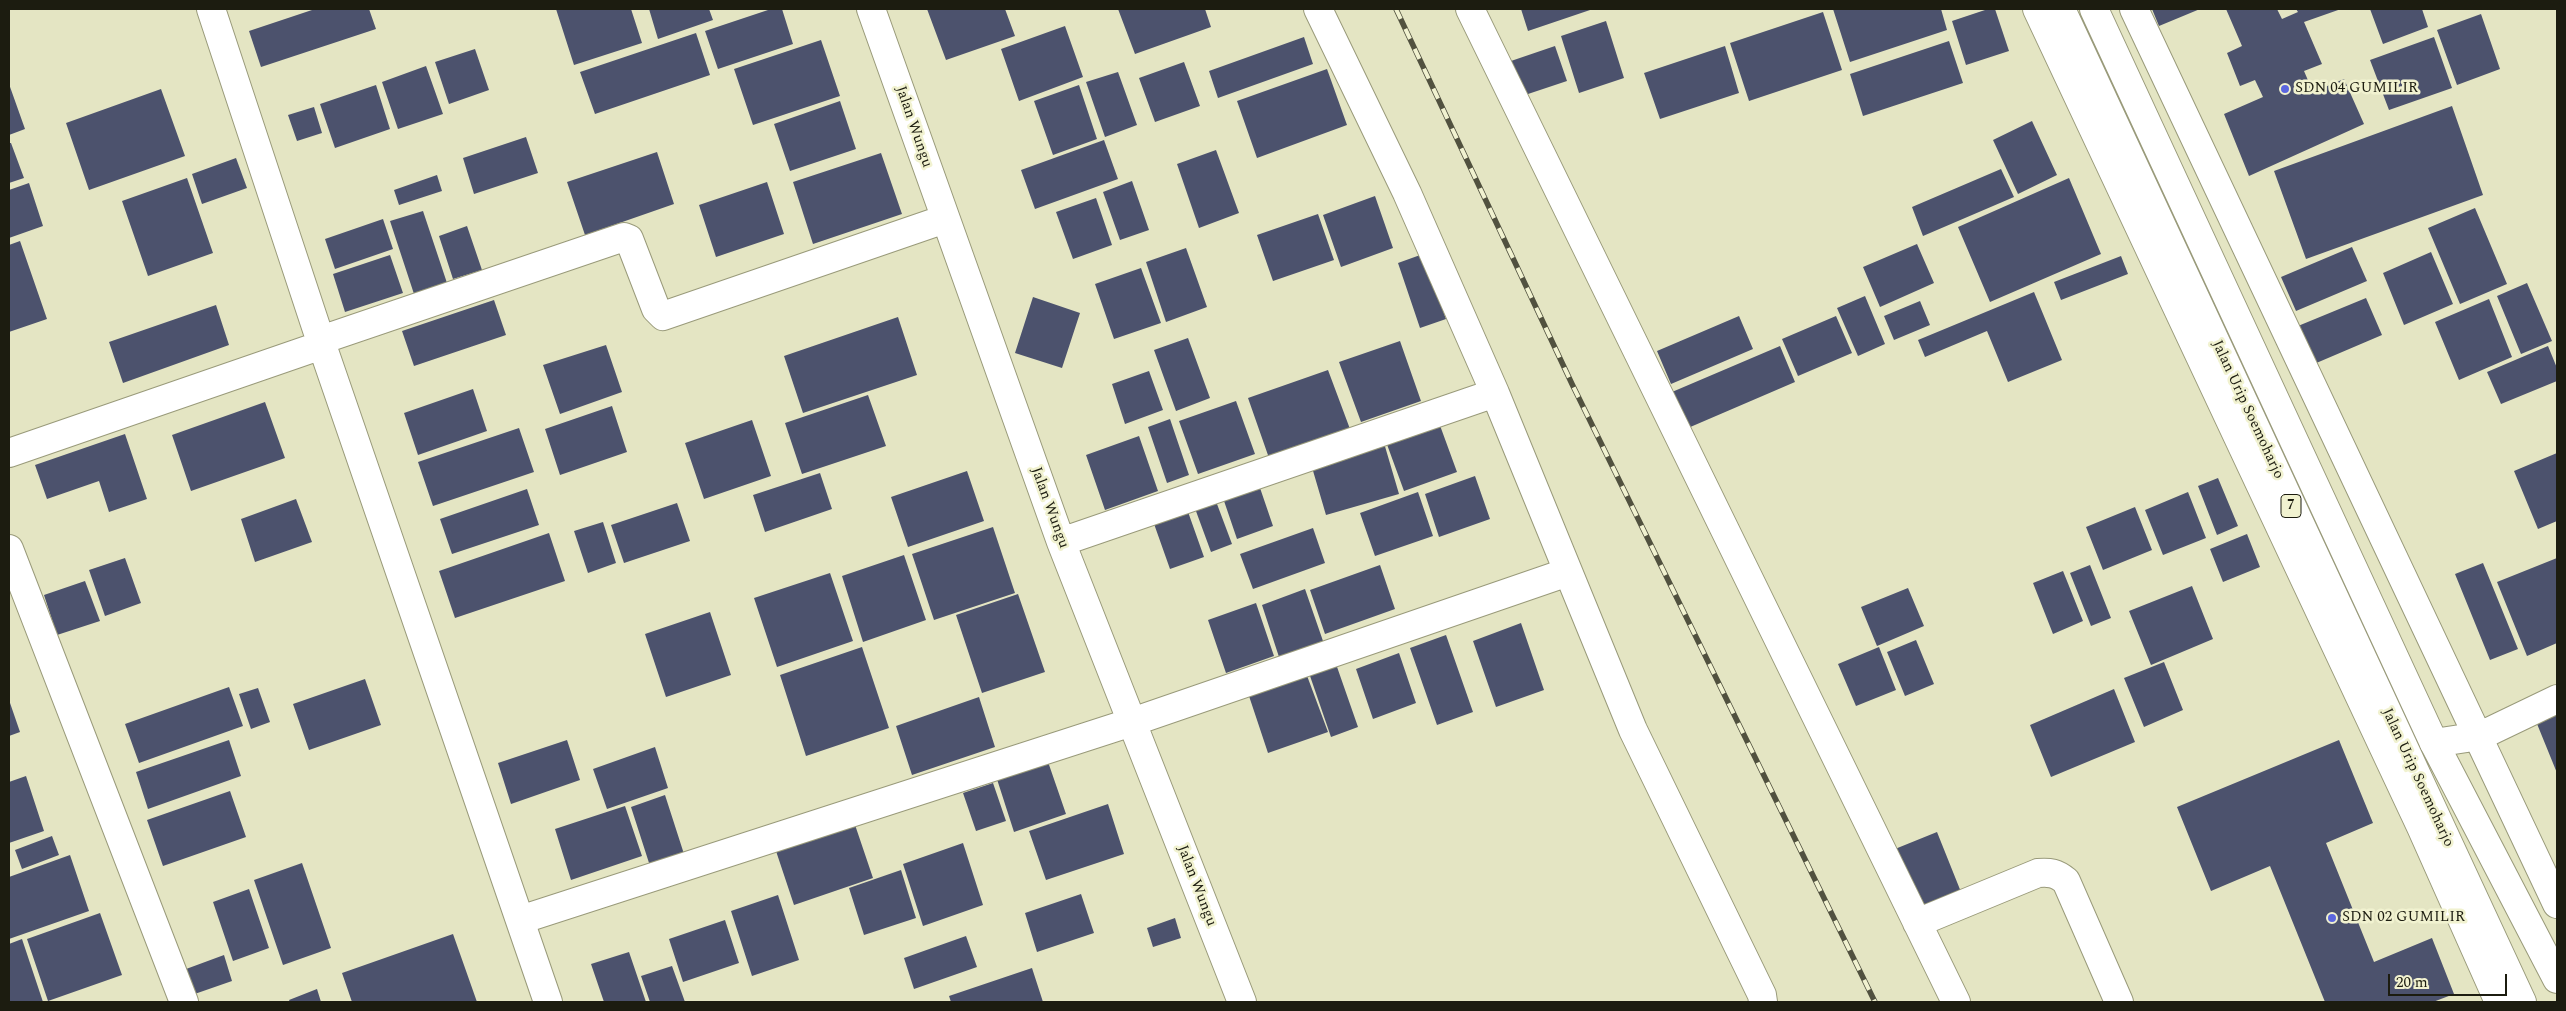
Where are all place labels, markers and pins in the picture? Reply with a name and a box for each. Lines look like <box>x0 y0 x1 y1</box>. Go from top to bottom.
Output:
place label: SDN 04 GUMILIR <box>2295 80 2418 98</box>
marker: SDN 04 GUMILIR <box>2279 83 2291 95</box>
place label: SDN 02 GUMILIR <box>2342 909 2465 927</box>
marker: SDN 02 GUMILIR <box>2326 912 2338 924</box>

